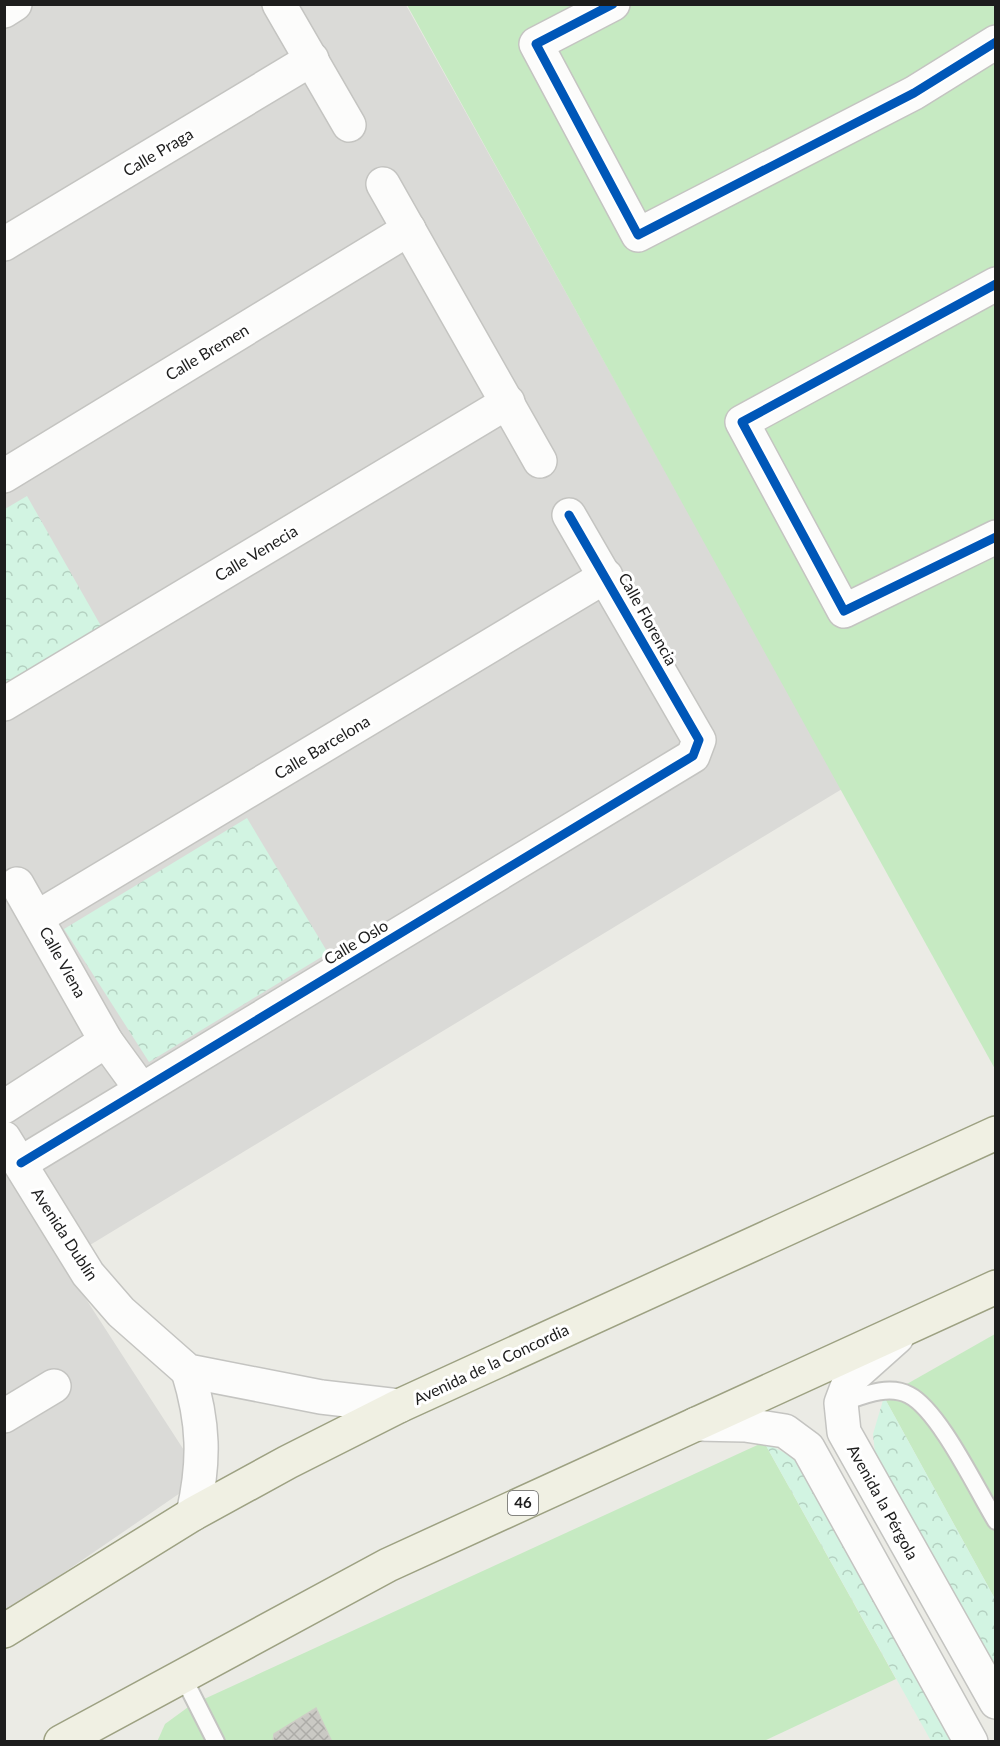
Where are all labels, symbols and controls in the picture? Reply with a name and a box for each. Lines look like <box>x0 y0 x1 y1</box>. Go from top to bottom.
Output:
street label: Calle Praga <box>119 123 196 180</box>
street label: Calle Bremen <box>162 319 252 384</box>
street label: Calle Venecia <box>211 520 301 585</box>
street label: Calle Florencia <box>615 569 682 668</box>
street label: Calle Barcelona <box>271 711 373 783</box>
street label: Calle Oslo <box>320 915 391 968</box>
street label: Calle Viena <box>36 923 91 1001</box>
street label: Avenida Dublín <box>28 1184 103 1284</box>
street label: Avenida de la Concordia <box>410 1319 571 1408</box>
street label: Avenida la Pérgola <box>844 1441 923 1563</box>
road number: 46 <box>508 1491 538 1515</box>

